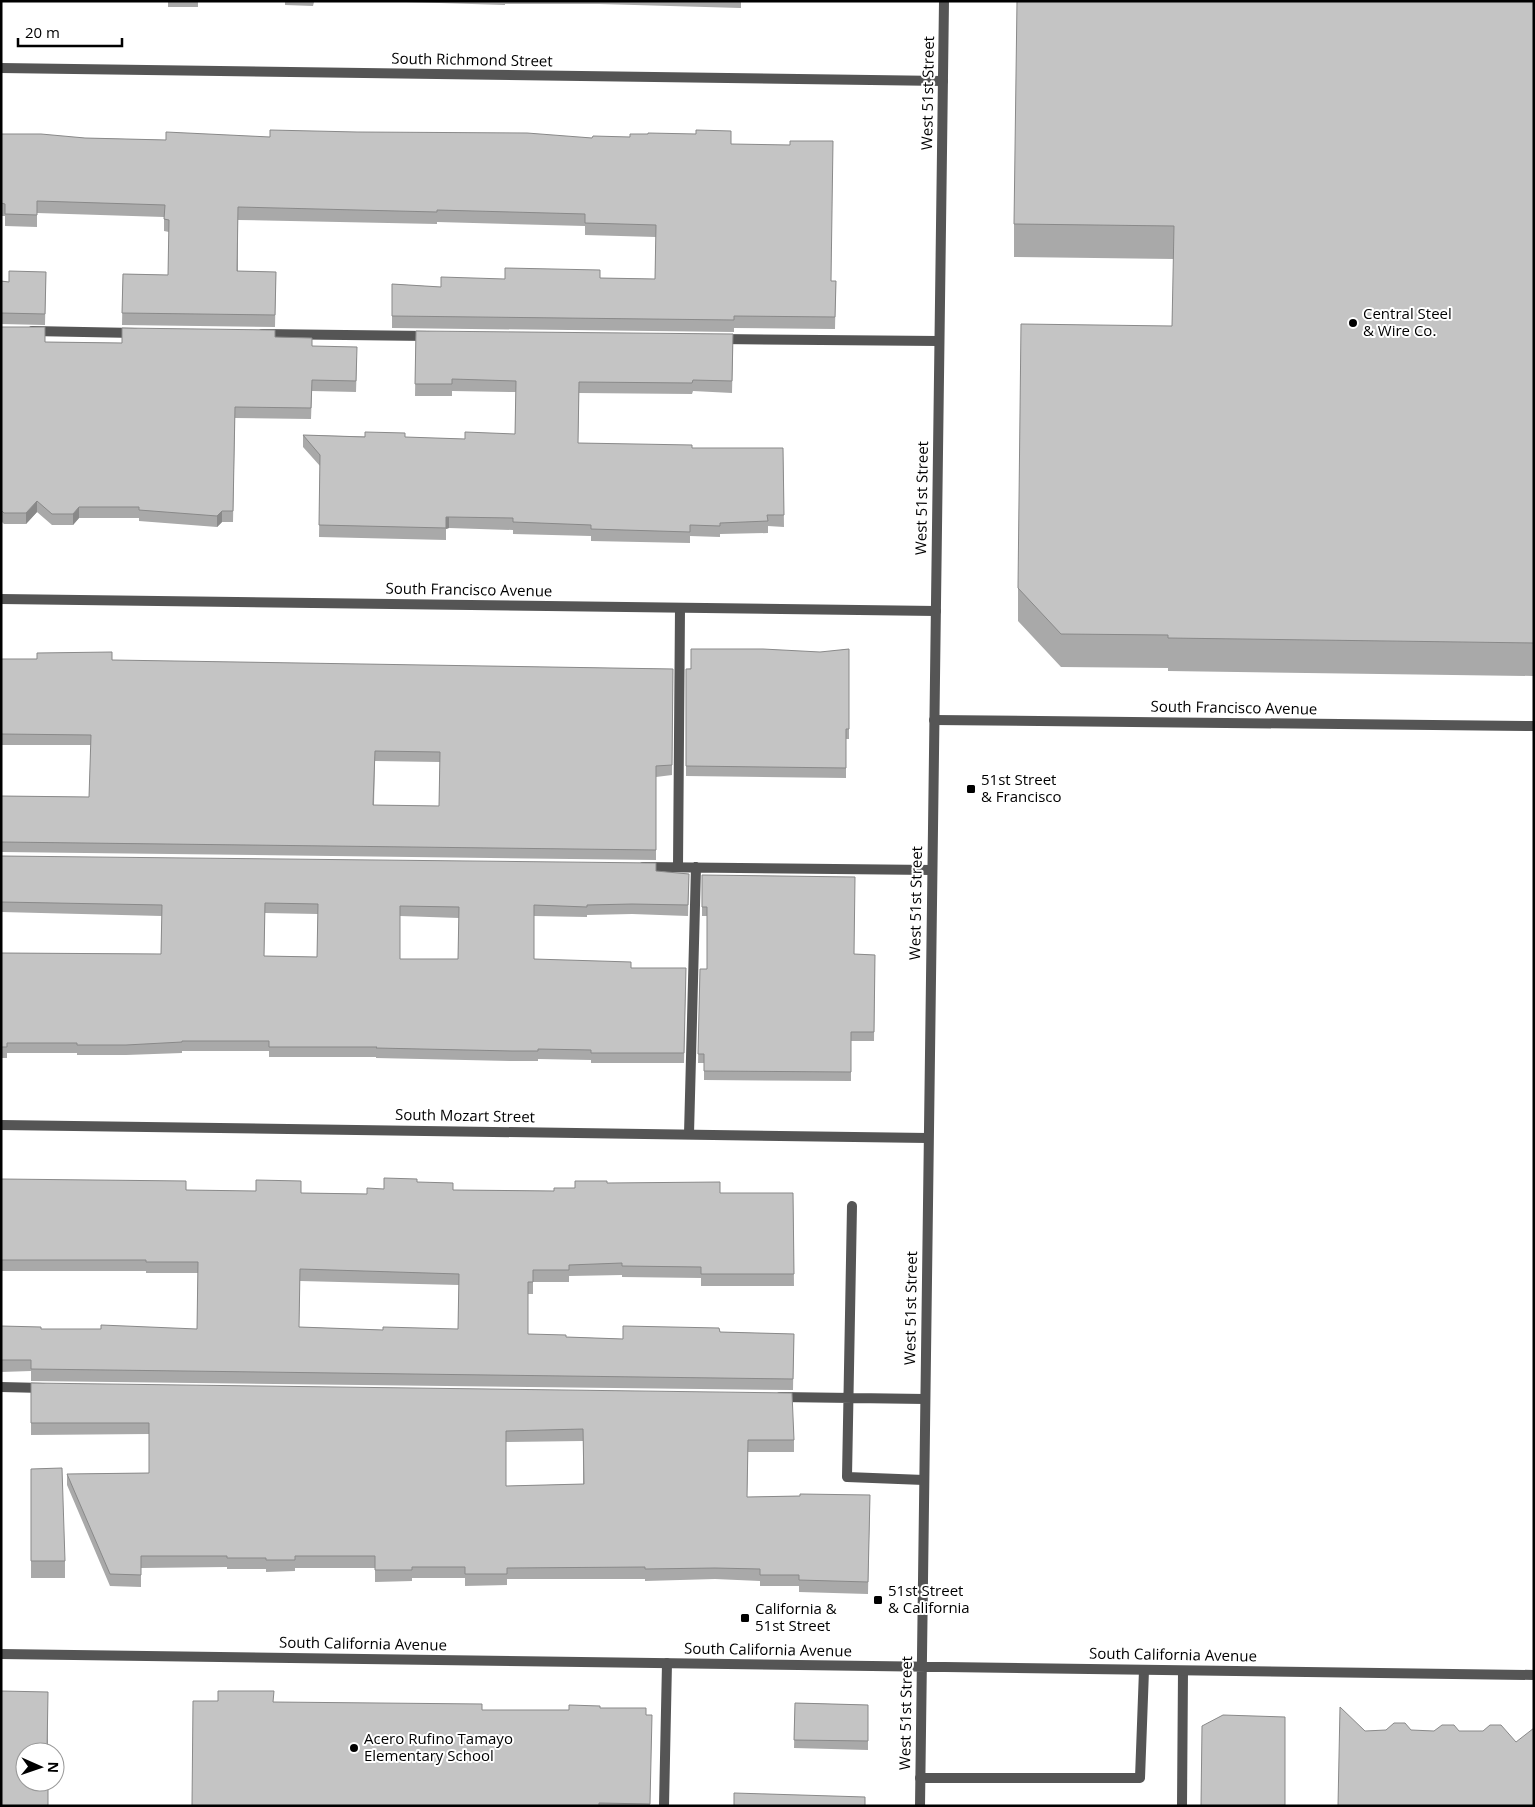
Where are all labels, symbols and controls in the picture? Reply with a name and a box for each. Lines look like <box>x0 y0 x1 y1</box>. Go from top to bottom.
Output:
scale bar <box>18 15 121 47</box>
text: 20 m <box>25 22 60 42</box>
street label: West 51st Street <box>916 36 938 150</box>
street label: South Richmond Street <box>391 48 553 70</box>
place label: Central Steel & Wire Co. <box>1363 303 1452 340</box>
marker: Central Steel & Wire Co. <box>1347 317 1359 329</box>
street label: West 51st Street <box>910 441 932 555</box>
street label: South Francisco Avenue <box>385 578 553 600</box>
street label: South Francisco Avenue <box>1150 696 1318 718</box>
place label: 51st Street & Francisco <box>981 769 1062 806</box>
marker: 51st Street & Francisco <box>965 783 977 795</box>
street label: West 51st Street <box>904 846 926 960</box>
street label: South Mozart Street <box>395 1104 535 1126</box>
street label: West 51st Street <box>899 1251 921 1365</box>
place label: 51st Street & California <box>888 1580 970 1617</box>
marker: 51st Street & California <box>872 1594 884 1606</box>
place label: California & 51st Street <box>755 1598 837 1635</box>
marker: California & 51st Street <box>739 1612 751 1624</box>
street label: South California Avenue <box>279 1632 447 1654</box>
street label: South California Avenue <box>684 1638 852 1660</box>
street label: South California Avenue <box>1089 1643 1257 1665</box>
street label: West 51st Street <box>894 1656 916 1770</box>
place label: Acero Rufino Tamayo Elementary School <box>364 1728 513 1765</box>
north arrow <box>15 1742 65 1792</box>
marker: Acero Rufino Tamayo Elementary School <box>348 1742 360 1754</box>
text: N <box>44 1761 63 1773</box>

